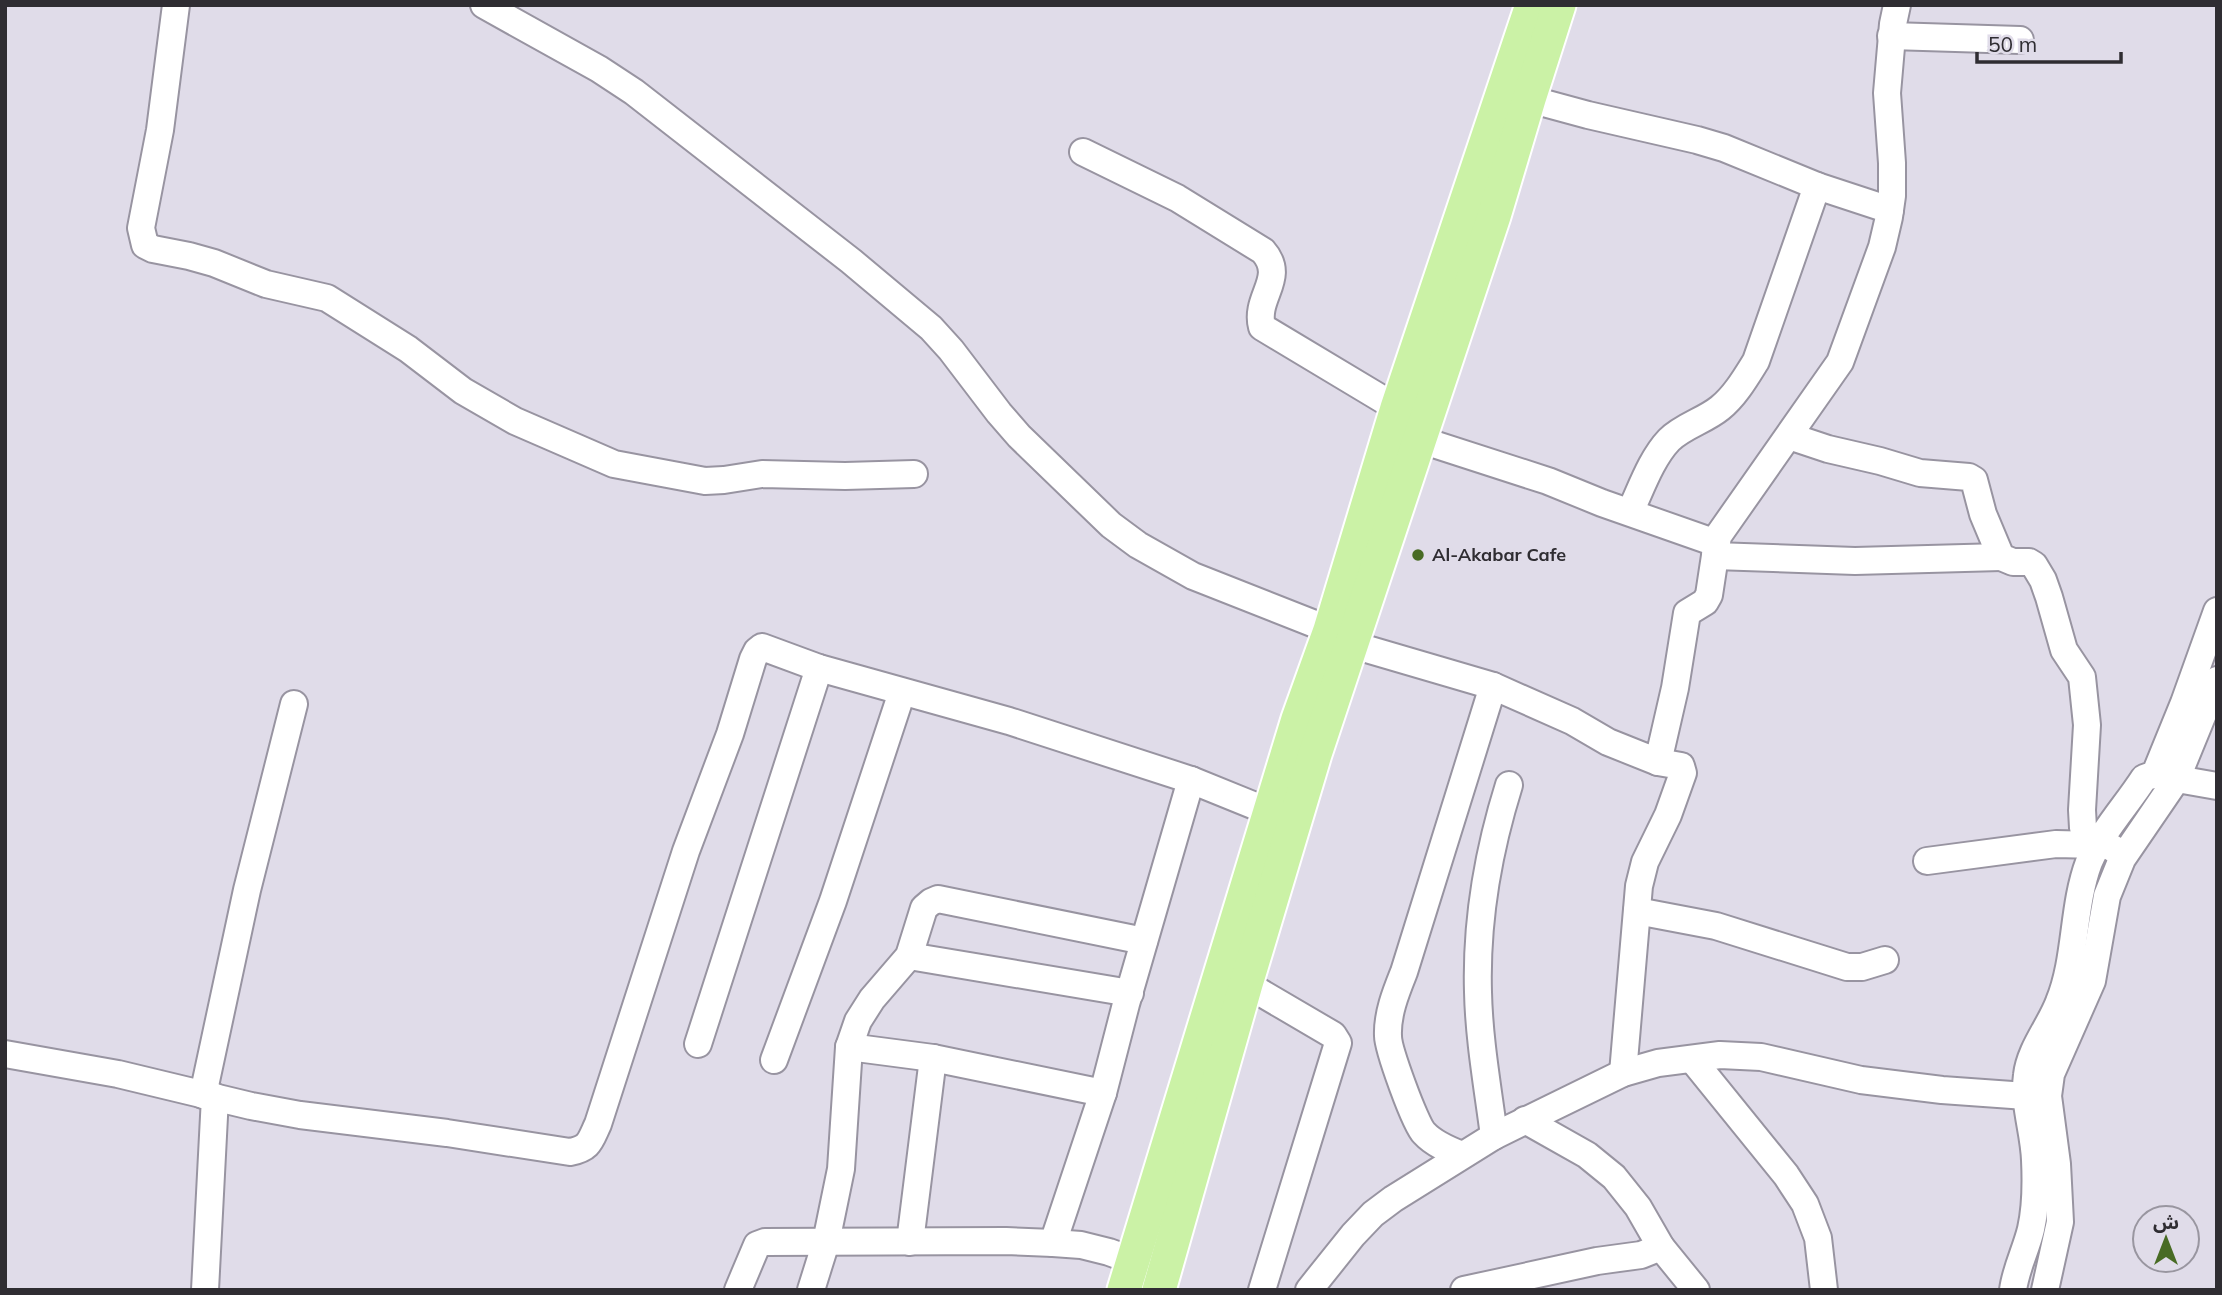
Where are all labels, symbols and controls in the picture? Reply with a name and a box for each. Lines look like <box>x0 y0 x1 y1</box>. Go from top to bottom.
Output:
scale bar <box>1977 21 2120 65</box>
text: 50 m <box>1988 31 2037 57</box>
place label: Al-Akabar Cafe <box>1432 543 1566 566</box>
marker: Al-Akabar Cafe <box>1410 547 1426 563</box>
north arrow <box>2131 1204 2201 1274</box>
text: ش <box>2153 1210 2179 1234</box>

